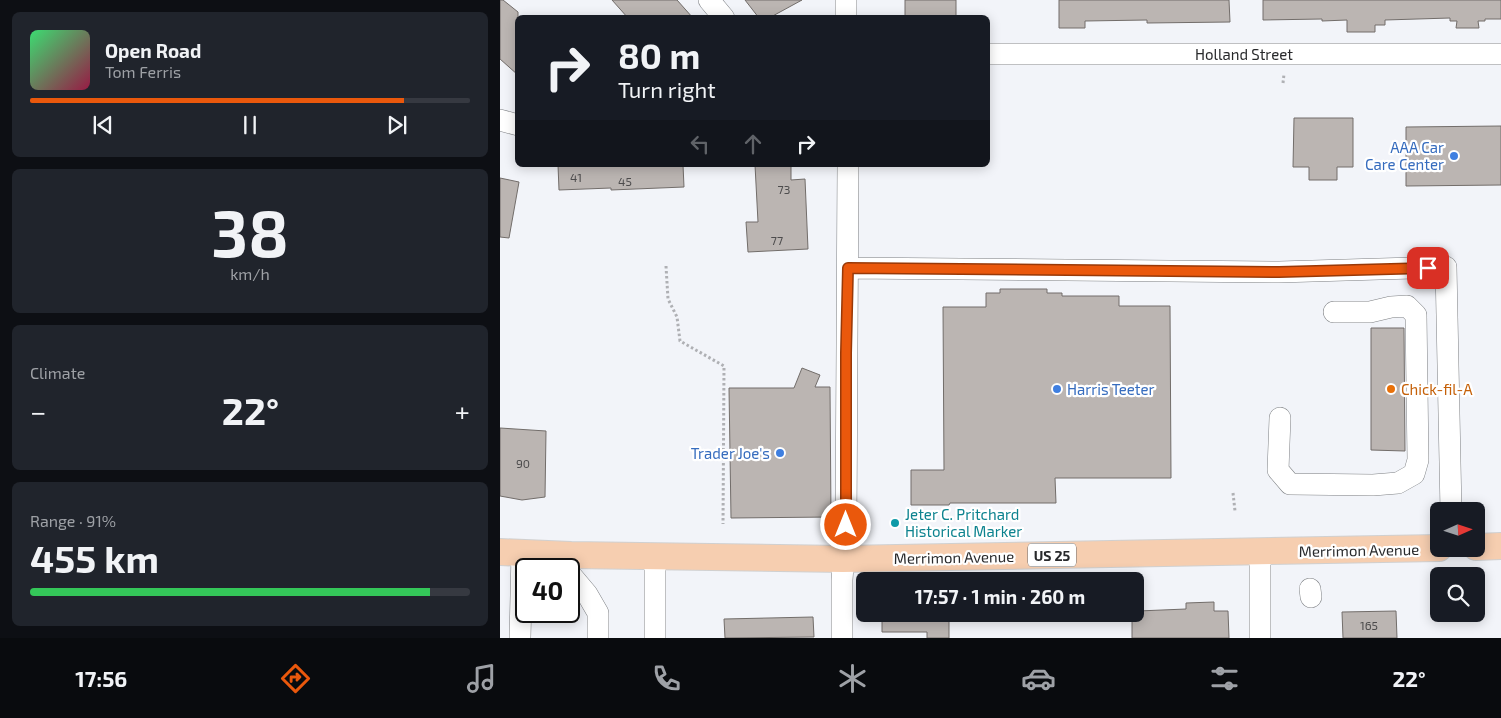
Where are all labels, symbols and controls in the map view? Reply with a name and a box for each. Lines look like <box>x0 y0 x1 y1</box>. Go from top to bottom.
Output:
text: 80 m <box>618 34 700 76</box>
icon: right <box>535 35 600 100</box>
text: Open Road <box>105 39 201 62</box>
street label: Holland Street <box>1195 45 1293 63</box>
text: Tom Ferris <box>105 62 181 81</box>
text: Turn right <box>618 76 716 102</box>
icon: previous <box>89 111 117 139</box>
icon: pause <box>236 111 264 139</box>
icon: next <box>383 111 411 139</box>
icon: left <box>686 130 714 158</box>
icon: ahead <box>739 130 767 158</box>
icon: right <box>792 130 820 158</box>
place label: AAA Car Care Center <box>1365 138 1444 173</box>
marker: AAA Car Care Center <box>1448 150 1460 162</box>
house number: 41 <box>570 170 582 184</box>
house number: 45 <box>618 174 632 188</box>
house number: 73 <box>778 182 790 196</box>
text: 38 <box>211 192 289 270</box>
house number: 77 <box>771 233 783 247</box>
pin <box>1407 247 1449 289</box>
icon: arrive <box>1414 254 1442 282</box>
text: km/h <box>230 264 270 283</box>
text: Climate <box>30 363 85 382</box>
place label: Harris Teeter <box>1067 380 1155 398</box>
place label: Chick-fil-A <box>1401 380 1473 398</box>
marker: Harris Teeter <box>1051 383 1063 395</box>
marker: Chick-fil-A <box>1385 383 1397 395</box>
text: 22° <box>222 387 279 433</box>
text: − <box>30 394 46 428</box>
text: + <box>455 394 470 428</box>
place label: Trader Joe's <box>691 444 770 462</box>
marker: Trader Joe's <box>774 447 786 459</box>
house number: 90 <box>516 456 530 470</box>
position arrow <box>819 498 871 550</box>
north arrow <box>1430 502 1485 558</box>
map controls <box>1430 502 1485 622</box>
place label: Jeter C. Pritchard Historical Marker <box>905 505 1022 540</box>
text: Range · 91% <box>30 511 116 530</box>
marker: Jeter C. Pritchard Historical Marker <box>889 517 901 529</box>
text: 455 km <box>30 535 159 581</box>
street label: Merrimon Avenue <box>1299 540 1419 560</box>
road number: US 25 <box>1028 544 1076 566</box>
street label: Merrimon Avenue <box>894 547 1014 567</box>
speed limit sign: 40 <box>515 558 580 623</box>
button: search <box>1430 567 1485 622</box>
text: 17:57 · 1 min · 260 m <box>915 585 1085 608</box>
house number: 165 <box>1360 618 1378 632</box>
icon: directions <box>278 661 313 696</box>
icon: music <box>464 661 499 696</box>
icon: phone <box>649 661 684 696</box>
icon: climate <box>835 661 870 696</box>
icon: car <box>1021 661 1056 696</box>
icon: filters <box>1207 661 1242 696</box>
text: 17:56 <box>75 665 127 691</box>
text: 22° <box>1392 665 1426 691</box>

